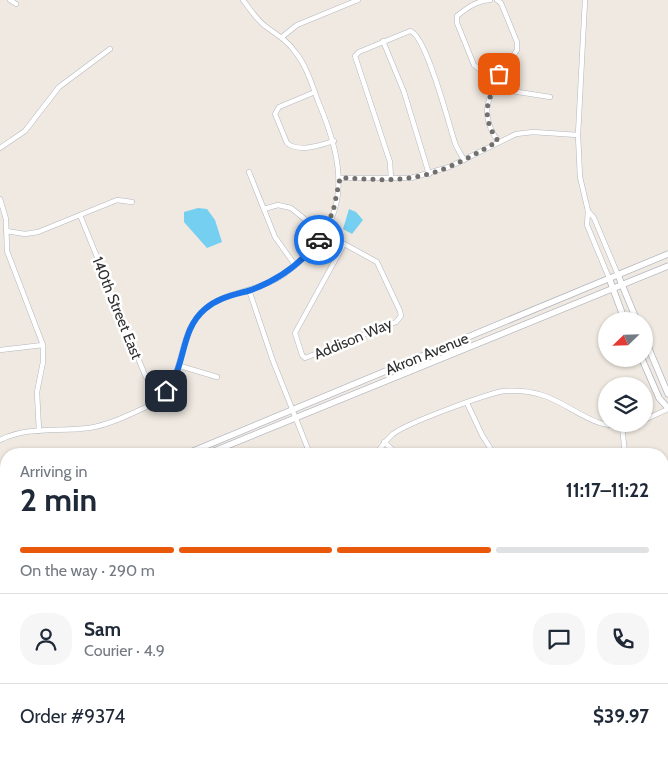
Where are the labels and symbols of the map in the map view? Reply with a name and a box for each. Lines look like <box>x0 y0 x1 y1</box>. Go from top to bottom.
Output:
pin <box>478 53 520 95</box>
courier <box>294 215 344 265</box>
street label: 140th Street East <box>88 254 146 362</box>
north arrow <box>598 312 652 368</box>
street label: Addison Way <box>311 314 395 364</box>
street label: Akron Avenue <box>383 329 471 379</box>
pin <box>145 370 187 412</box>

